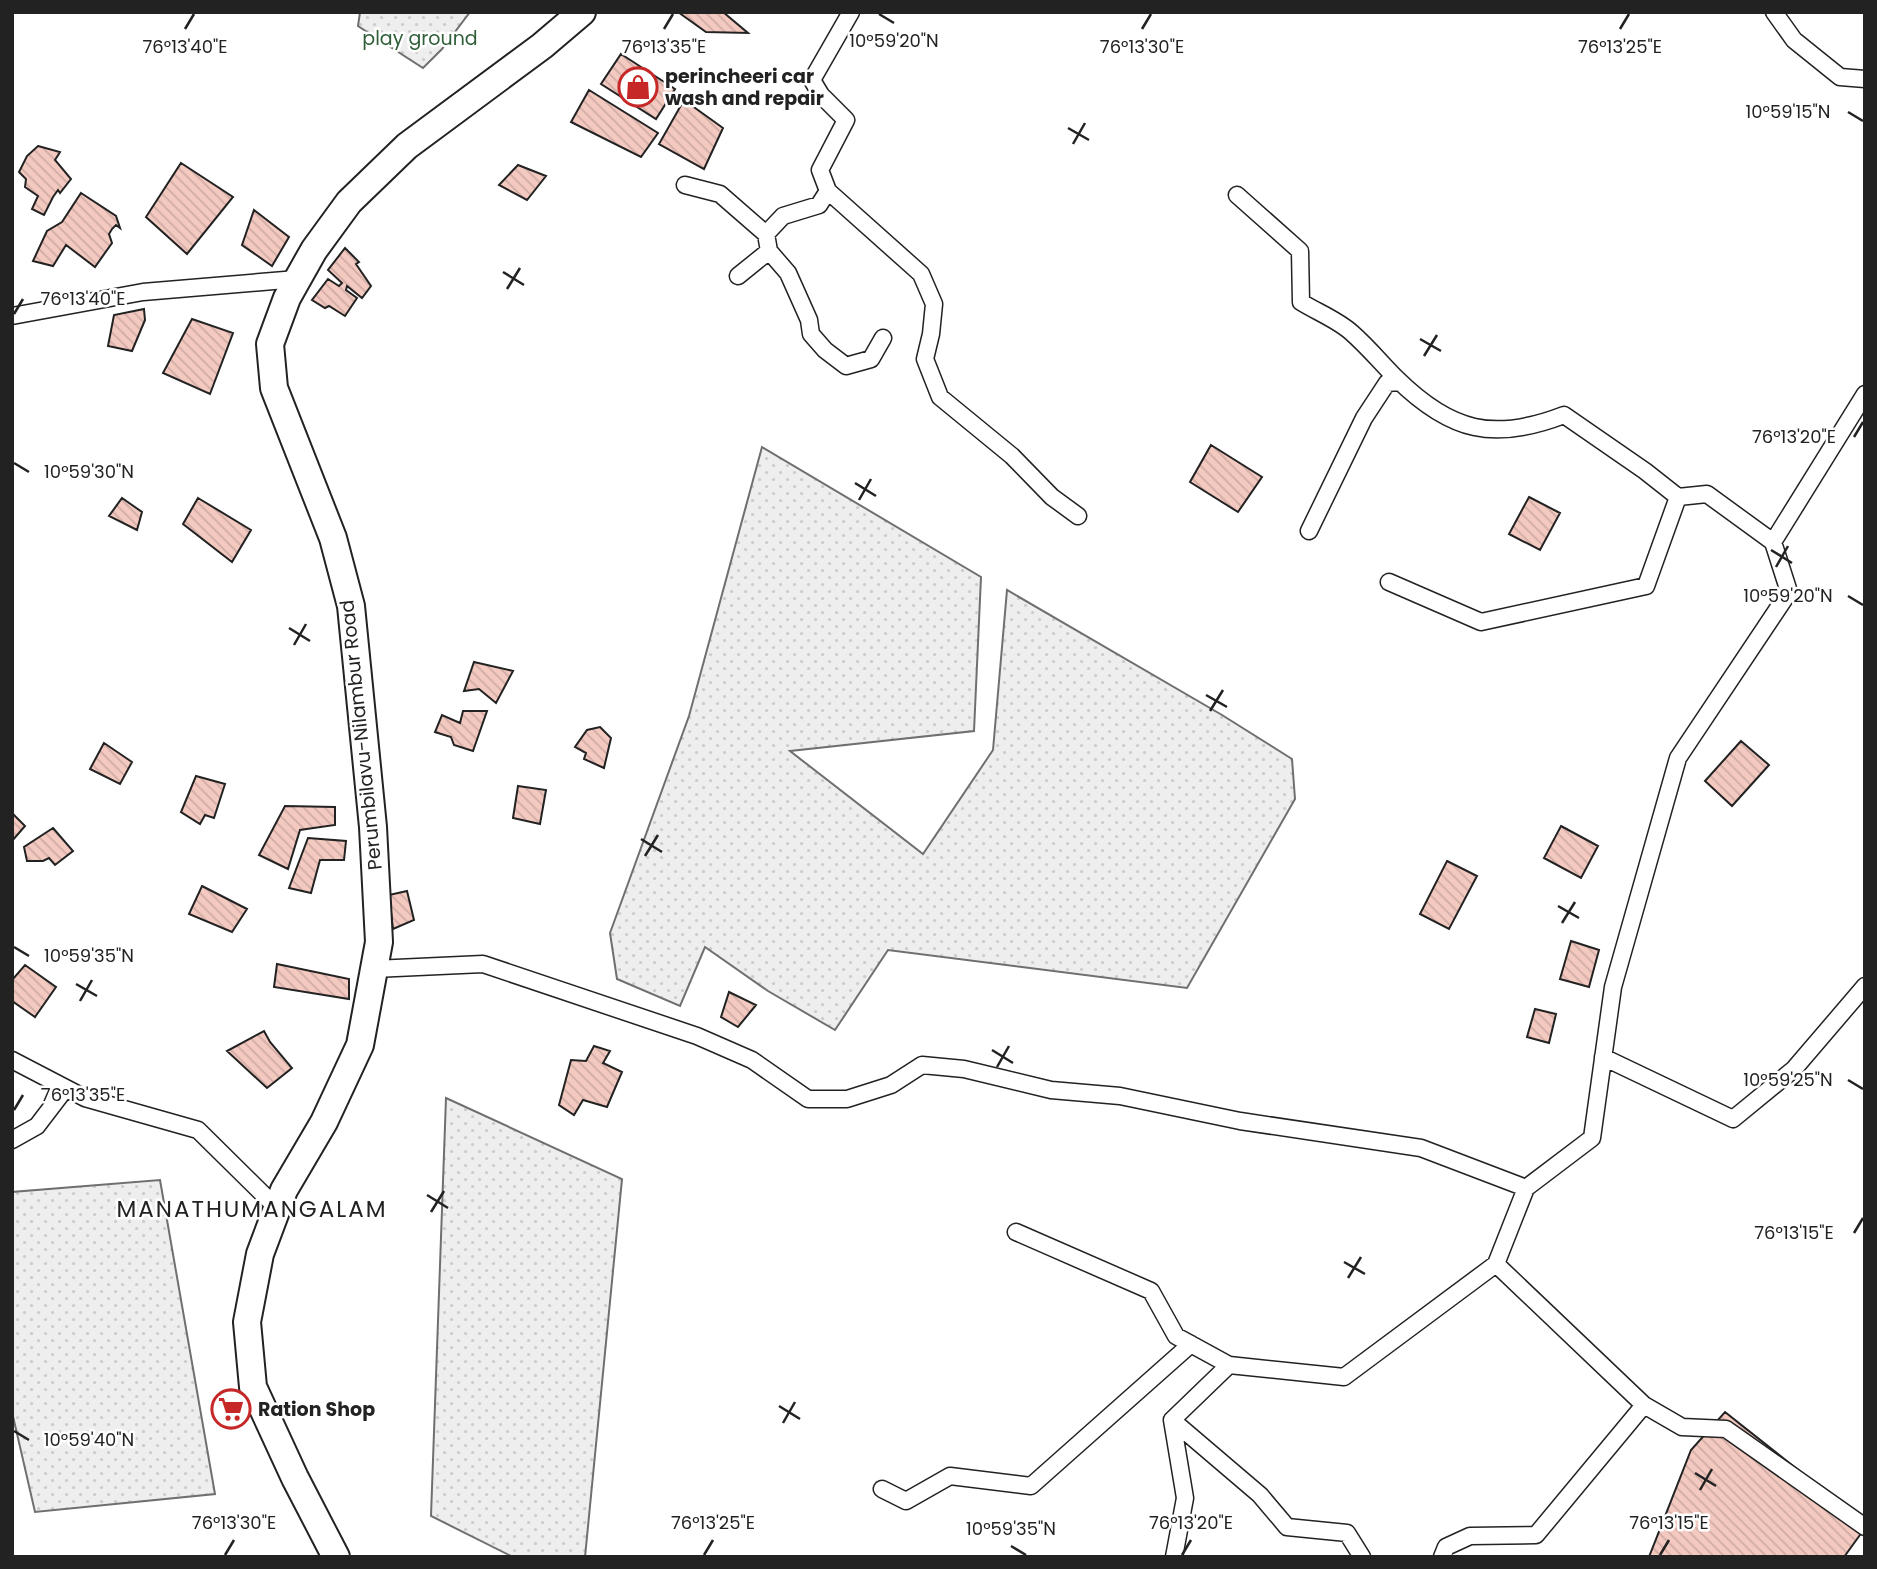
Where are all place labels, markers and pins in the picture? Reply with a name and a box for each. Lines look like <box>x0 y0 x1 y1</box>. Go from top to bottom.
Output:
place label: perincheeri car wash and repair <box>665 63 824 112</box>
shop icon: perincheeri car wash and repair <box>617 66 659 108</box>
supermarket icon: Ration Shop <box>210 1388 252 1430</box>
place label: Ration Shop <box>258 1396 375 1423</box>

